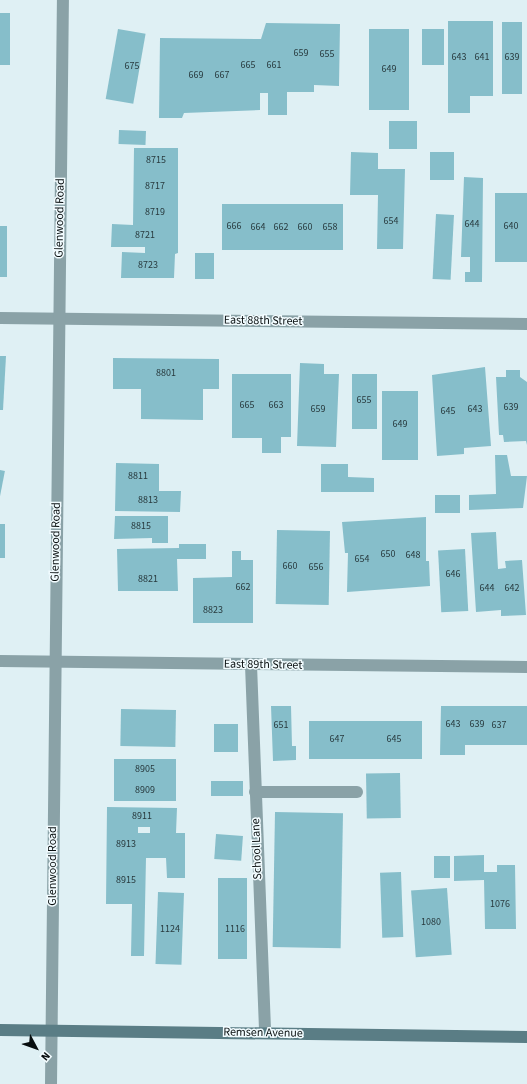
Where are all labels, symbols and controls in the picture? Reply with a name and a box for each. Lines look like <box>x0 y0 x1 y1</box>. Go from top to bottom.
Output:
house number: 659 <box>294 48 308 60</box>
house number: 655 <box>320 49 334 61</box>
house number: 643 <box>452 52 466 64</box>
house number: 641 <box>475 52 489 64</box>
house number: 639 <box>505 52 519 64</box>
house number: 665 <box>241 60 255 72</box>
house number: 661 <box>267 60 281 72</box>
house number: 675 <box>125 61 139 73</box>
house number: 649 <box>382 64 396 76</box>
house number: 669 <box>189 70 203 82</box>
house number: 667 <box>215 70 229 82</box>
house number: 8715 <box>146 155 166 167</box>
street label: Glenwood Road <box>52 178 68 258</box>
house number: 8717 <box>145 181 165 193</box>
house number: 8719 <box>145 207 165 219</box>
house number: 654 <box>384 216 398 228</box>
house number: 644 <box>465 219 479 231</box>
house number: 666 <box>227 221 241 233</box>
house number: 640 <box>504 221 518 233</box>
house number: 664 <box>251 222 265 234</box>
house number: 662 <box>274 222 288 234</box>
house number: 660 <box>298 222 312 234</box>
house number: 658 <box>323 222 337 234</box>
house number: 8721 <box>135 230 155 242</box>
house number: 8723 <box>138 260 158 272</box>
street label: East 88th Street <box>224 313 302 329</box>
house number: 8801 <box>156 368 176 380</box>
house number: 655 <box>357 395 371 407</box>
house number: 665 <box>240 400 254 412</box>
house number: 663 <box>269 400 283 412</box>
house number: 639 <box>504 402 518 414</box>
house number: 659 <box>311 404 325 416</box>
house number: 643 <box>468 404 482 416</box>
house number: 645 <box>441 406 455 418</box>
house number: 649 <box>393 419 407 431</box>
house number: 8811 <box>128 471 148 483</box>
house number: 8813 <box>138 495 158 507</box>
street label: Glenwood Road <box>48 502 64 582</box>
house number: 8815 <box>131 521 151 533</box>
house number: 650 <box>381 549 395 561</box>
house number: 648 <box>406 550 420 562</box>
house number: 654 <box>355 554 369 566</box>
house number: 660 <box>283 561 297 573</box>
house number: 656 <box>309 562 323 574</box>
house number: 646 <box>446 569 460 581</box>
house number: 8821 <box>138 574 158 586</box>
house number: 662 <box>236 582 250 594</box>
house number: 644 <box>480 583 494 595</box>
house number: 642 <box>505 583 519 595</box>
house number: 8823 <box>203 605 223 617</box>
street label: East 89th Street <box>224 657 302 673</box>
house number: 643 <box>446 719 460 731</box>
house number: 639 <box>470 719 484 731</box>
house number: 651 <box>274 720 288 732</box>
house number: 637 <box>492 720 506 732</box>
house number: 647 <box>330 734 344 746</box>
house number: 645 <box>387 734 401 746</box>
house number: 8905 <box>135 764 155 776</box>
house number: 8909 <box>135 785 155 797</box>
house number: 8911 <box>132 811 152 823</box>
street label: School Lane <box>249 818 265 880</box>
street label: Glenwood Road <box>46 826 60 906</box>
house number: 8913 <box>116 839 136 851</box>
house number: 8915 <box>116 875 136 887</box>
house number: 1076 <box>490 899 510 911</box>
house number: 1080 <box>421 917 441 929</box>
house number: 1124 <box>160 924 180 936</box>
house number: 1116 <box>225 924 245 936</box>
street label: Remsen Avenue <box>223 1025 303 1041</box>
north arrow <box>16 1028 56 1068</box>
text: N <box>37 1049 54 1064</box>

